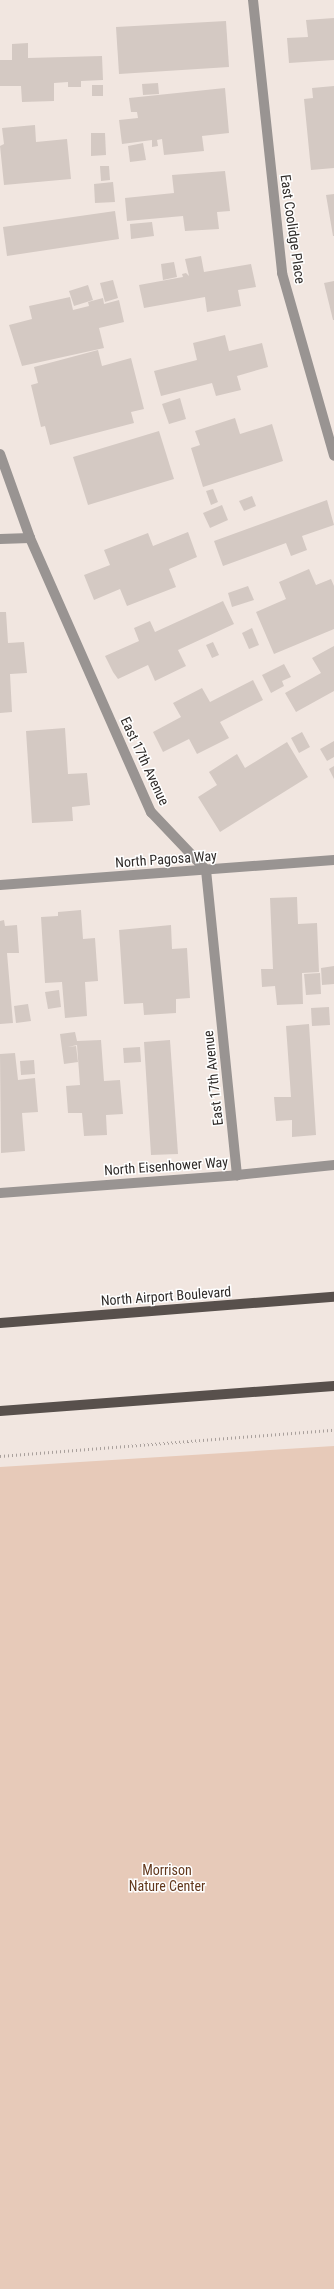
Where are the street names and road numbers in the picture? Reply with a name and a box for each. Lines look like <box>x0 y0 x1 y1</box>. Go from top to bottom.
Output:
street label: East Coolidge Place <box>277 173 309 285</box>
street label: East 17th Avenue <box>117 714 173 808</box>
street label: North Pagosa Way <box>115 847 217 871</box>
street label: East 17th Avenue <box>200 1030 226 1126</box>
street label: North Eisenhower Way <box>104 1153 228 1179</box>
street label: North Airport Boulevard <box>100 1283 232 1309</box>

